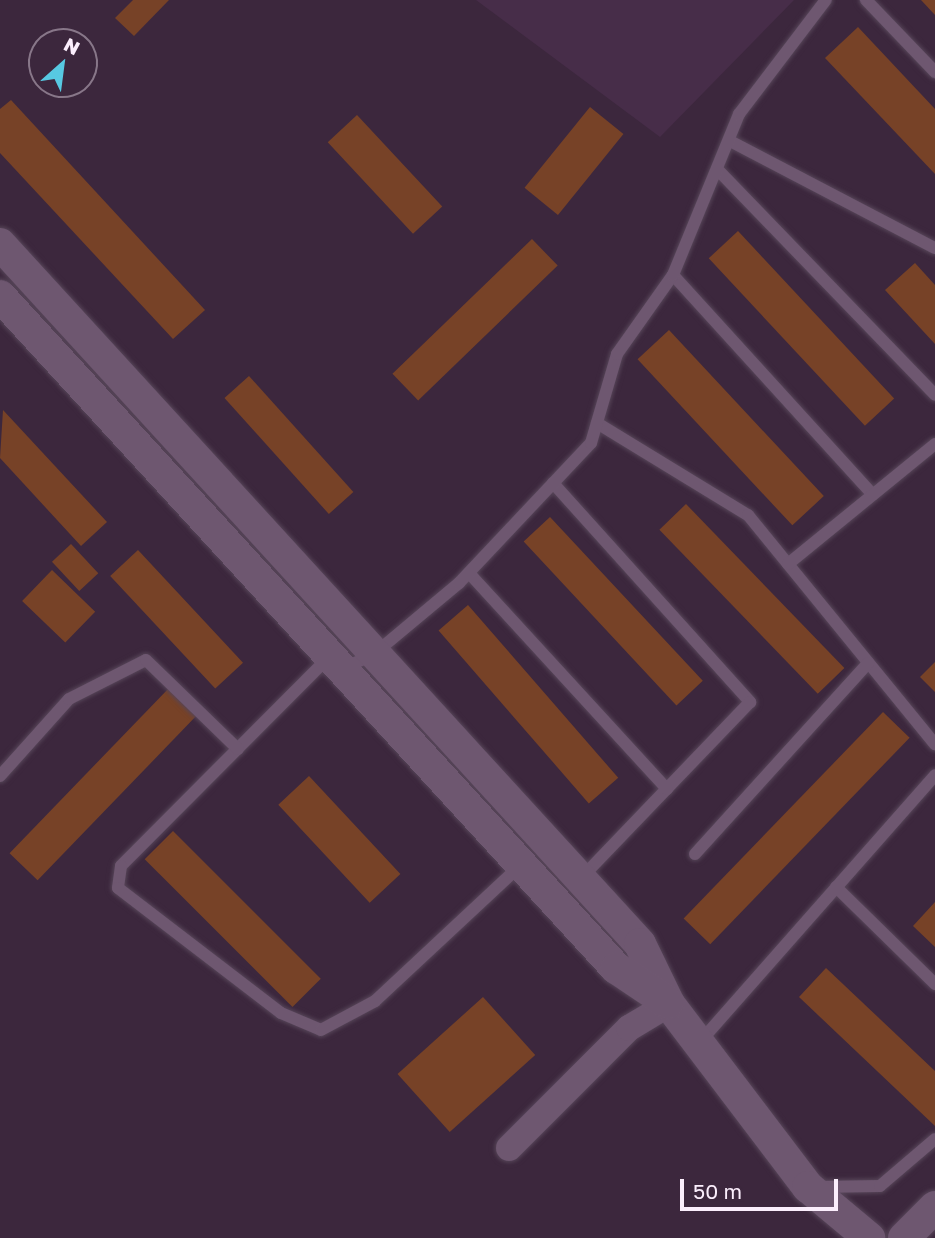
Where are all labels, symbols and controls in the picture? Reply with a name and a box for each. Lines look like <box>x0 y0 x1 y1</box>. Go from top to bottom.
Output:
north arrow <box>28 28 98 98</box>
text: N <box>60 32 84 59</box>
scale bar <box>683 1164 841 1208</box>
text: 50 m <box>693 1178 742 1204</box>

